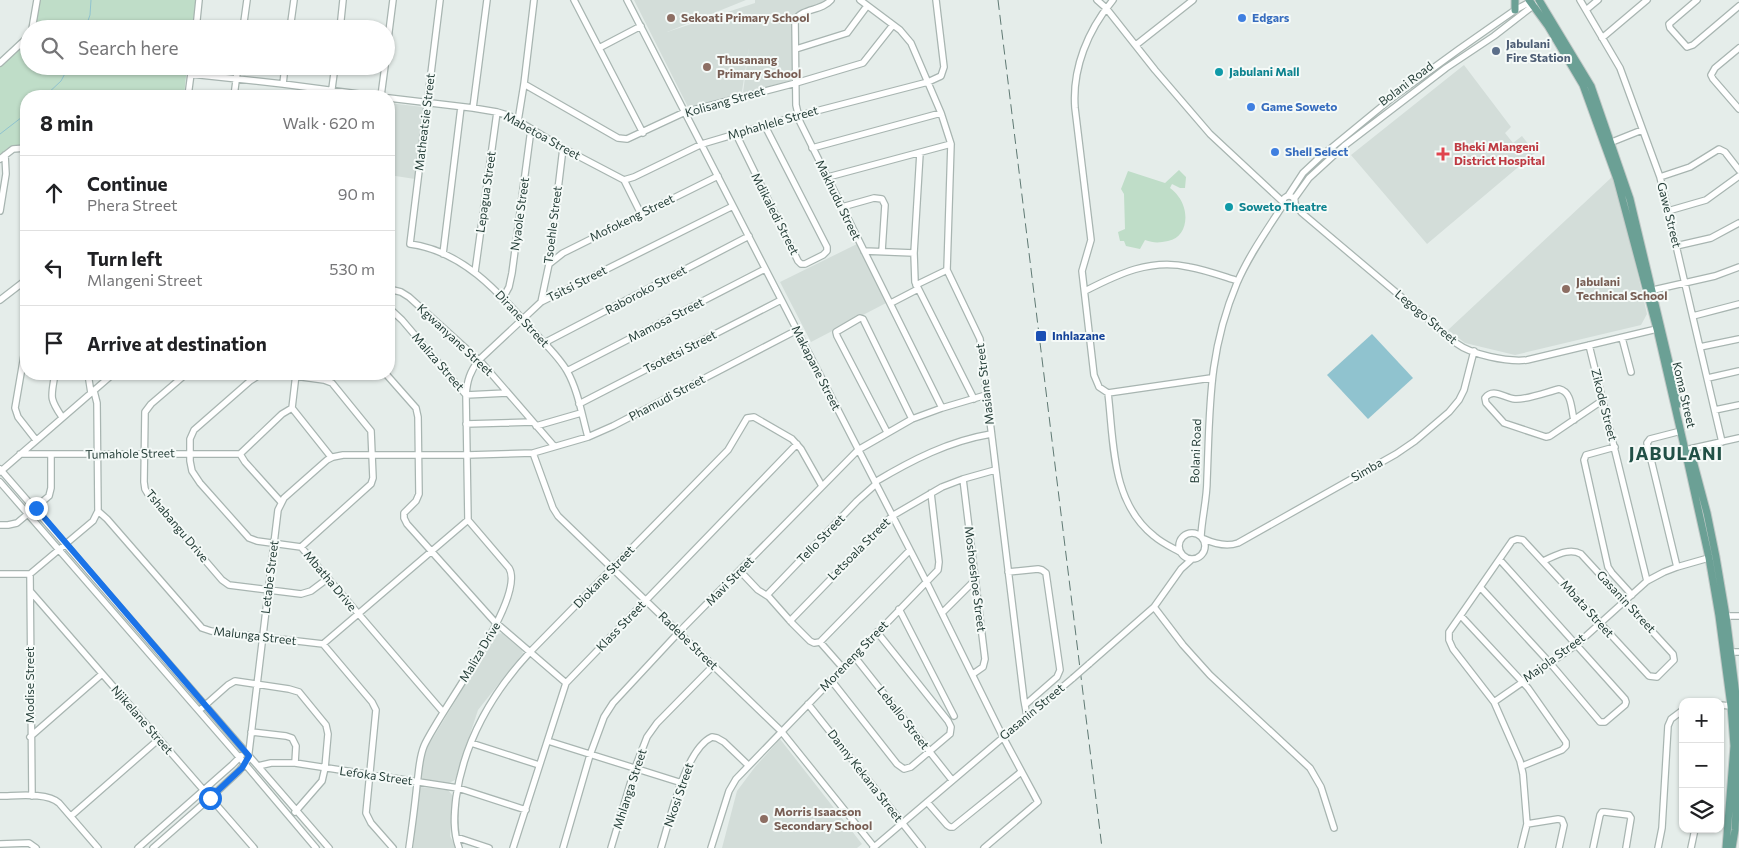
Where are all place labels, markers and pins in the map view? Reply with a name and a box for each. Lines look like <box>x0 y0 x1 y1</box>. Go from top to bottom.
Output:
place label: Sekoati Primary School <box>681 10 810 24</box>
place label: Edgars <box>1252 10 1290 24</box>
marker: Sekoati Primary School <box>665 12 677 24</box>
marker: Edgars <box>1236 12 1248 24</box>
place label: Jabulani Fire Station <box>1506 36 1571 64</box>
marker: Jabulani Fire Station <box>1490 45 1502 57</box>
place label: Thusanang Primary School <box>717 52 801 80</box>
marker: Thusanang Primary School <box>701 61 713 73</box>
place label: Jabulani Mall <box>1229 64 1300 79</box>
marker: Jabulani Mall <box>1213 66 1225 78</box>
place label: Game Soweto <box>1261 99 1337 113</box>
marker: Game Soweto <box>1245 101 1257 113</box>
place label: Bheki Mlangeni District Hospital <box>1454 139 1545 167</box>
place label: Shell Select <box>1285 144 1348 158</box>
marker: Shell Select <box>1269 146 1281 158</box>
marker: Bheki Mlangeni District Hospital <box>1436 147 1450 161</box>
place label: Soweto Theatre <box>1239 199 1327 213</box>
marker: Soweto Theatre <box>1223 201 1235 213</box>
place label: Jabulani Technical School <box>1576 274 1668 302</box>
marker: Jabulani Technical School <box>1560 283 1572 295</box>
place label: Inhlazane <box>1052 328 1105 342</box>
marker: Inhlazane <box>1034 329 1048 343</box>
place label: Morris Isaacson Secondary School <box>774 804 872 832</box>
marker: Morris Isaacson Secondary School <box>758 813 770 825</box>

